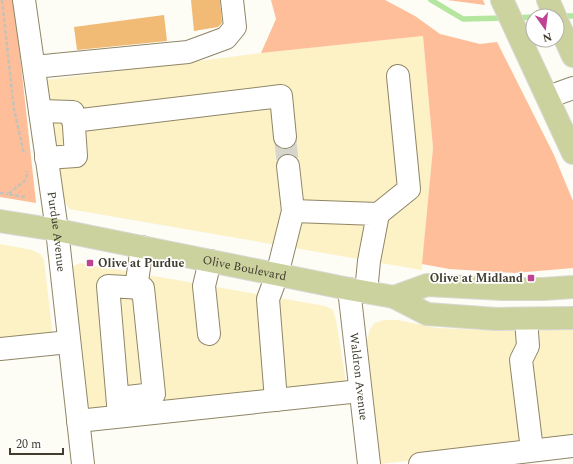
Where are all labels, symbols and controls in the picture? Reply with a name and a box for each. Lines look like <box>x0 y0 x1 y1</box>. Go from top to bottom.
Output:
north arrow <box>525 8 565 48</box>
text: N <box>541 28 554 47</box>
street label: Purdue Avenue <box>42 190 71 273</box>
street label: Olive Boulevard <box>201 250 288 286</box>
place label: Olive at Purdue <box>98 254 184 273</box>
marker: Olive at Purdue <box>85 258 95 268</box>
place label: Olive at Midland <box>430 269 523 288</box>
marker: Olive at Midland <box>526 273 536 283</box>
street label: Waldron Avenue <box>345 331 373 422</box>
scale bar <box>10 430 63 456</box>
text: 20 m <box>16 435 41 454</box>

